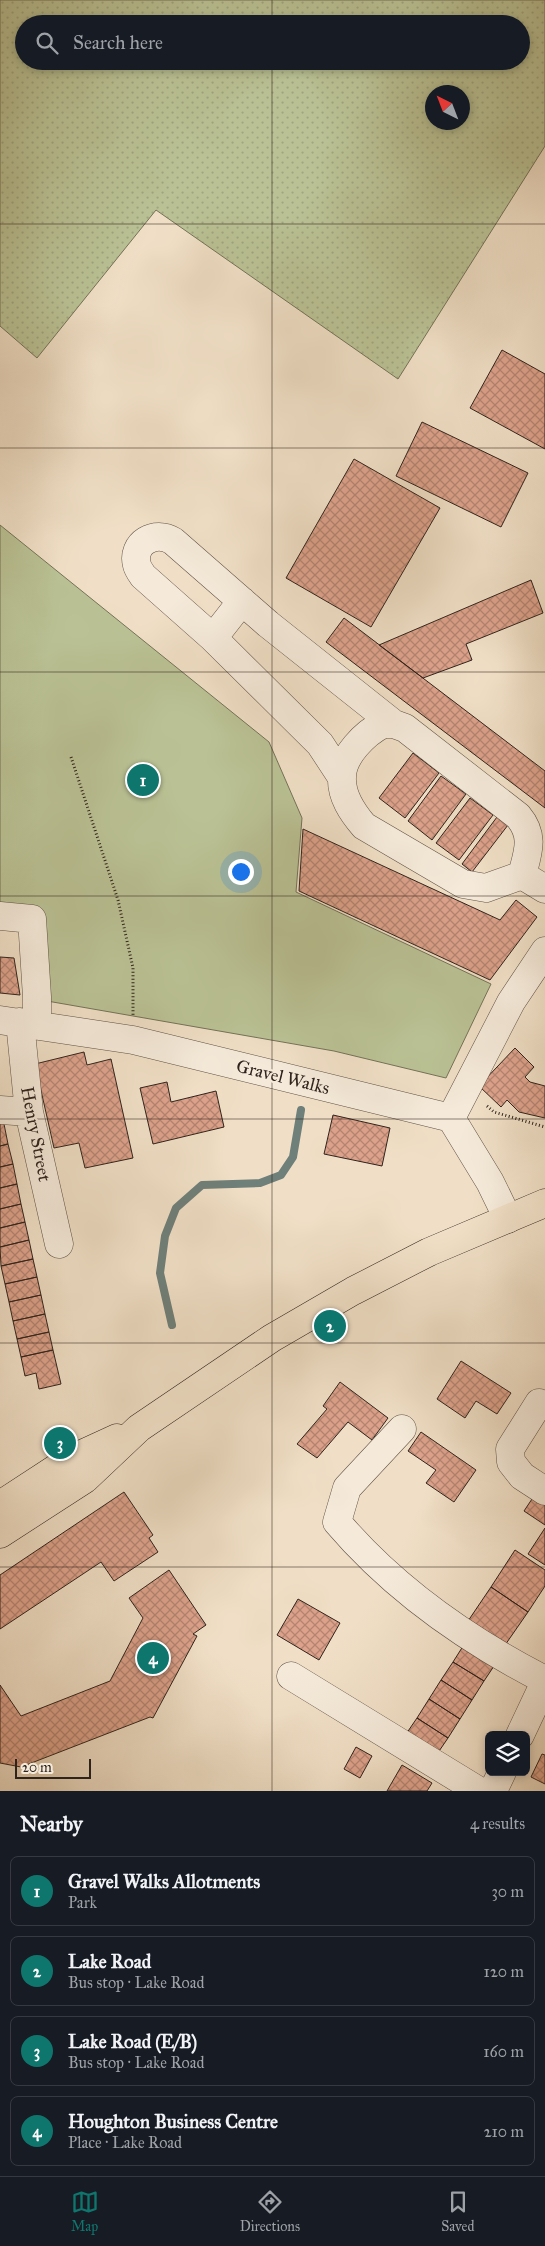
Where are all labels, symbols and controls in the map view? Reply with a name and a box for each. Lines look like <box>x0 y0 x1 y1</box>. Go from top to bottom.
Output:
search box <box>15 15 530 70</box>
icon: search <box>33 29 61 57</box>
text: Search here <box>73 31 163 54</box>
north arrow <box>425 85 470 130</box>
pin: 1 <box>127 761 159 799</box>
your location <box>228 859 254 885</box>
street label: Gravel Walks <box>234 1055 332 1099</box>
street label: Henry Street <box>16 1085 56 1184</box>
pin: 2 <box>314 1307 346 1345</box>
pin: 3 <box>44 1424 76 1462</box>
pin: 4 <box>137 1639 169 1677</box>
map controls <box>485 1731 530 1776</box>
button: layers <box>485 1731 530 1776</box>
scale bar <box>15 1756 91 1779</box>
text: 20 m <box>22 1759 52 1776</box>
text: Nearby <box>20 1811 83 1837</box>
text: 4 results <box>470 1814 525 1833</box>
text: Gravel Walks Allotments <box>68 1870 260 1893</box>
text: 1 <box>34 1882 40 1901</box>
text: 30 m <box>491 1882 524 1901</box>
text: Park <box>68 1893 97 1912</box>
text: Lake Road <box>68 1950 151 1973</box>
text: 2 <box>33 1962 41 1981</box>
text: 120 m <box>484 1962 524 1981</box>
text: Bus stop · Lake Road <box>68 1973 205 1992</box>
text: Lake Road (E/B) <box>68 2030 197 2053</box>
text: 3 <box>34 2042 40 2061</box>
text: 160 m <box>483 2042 524 2061</box>
text: Bus stop · Lake Road <box>68 2053 205 2072</box>
text: Houghton Business Centre <box>68 2110 278 2133</box>
text: 4 <box>33 2122 41 2141</box>
text: 210 m <box>484 2122 524 2141</box>
text: Place · Lake Road <box>68 2133 182 2152</box>
tab: Map <box>71 2188 99 2235</box>
tab: Directions <box>240 2188 300 2235</box>
tab: Saved <box>441 2188 474 2235</box>

